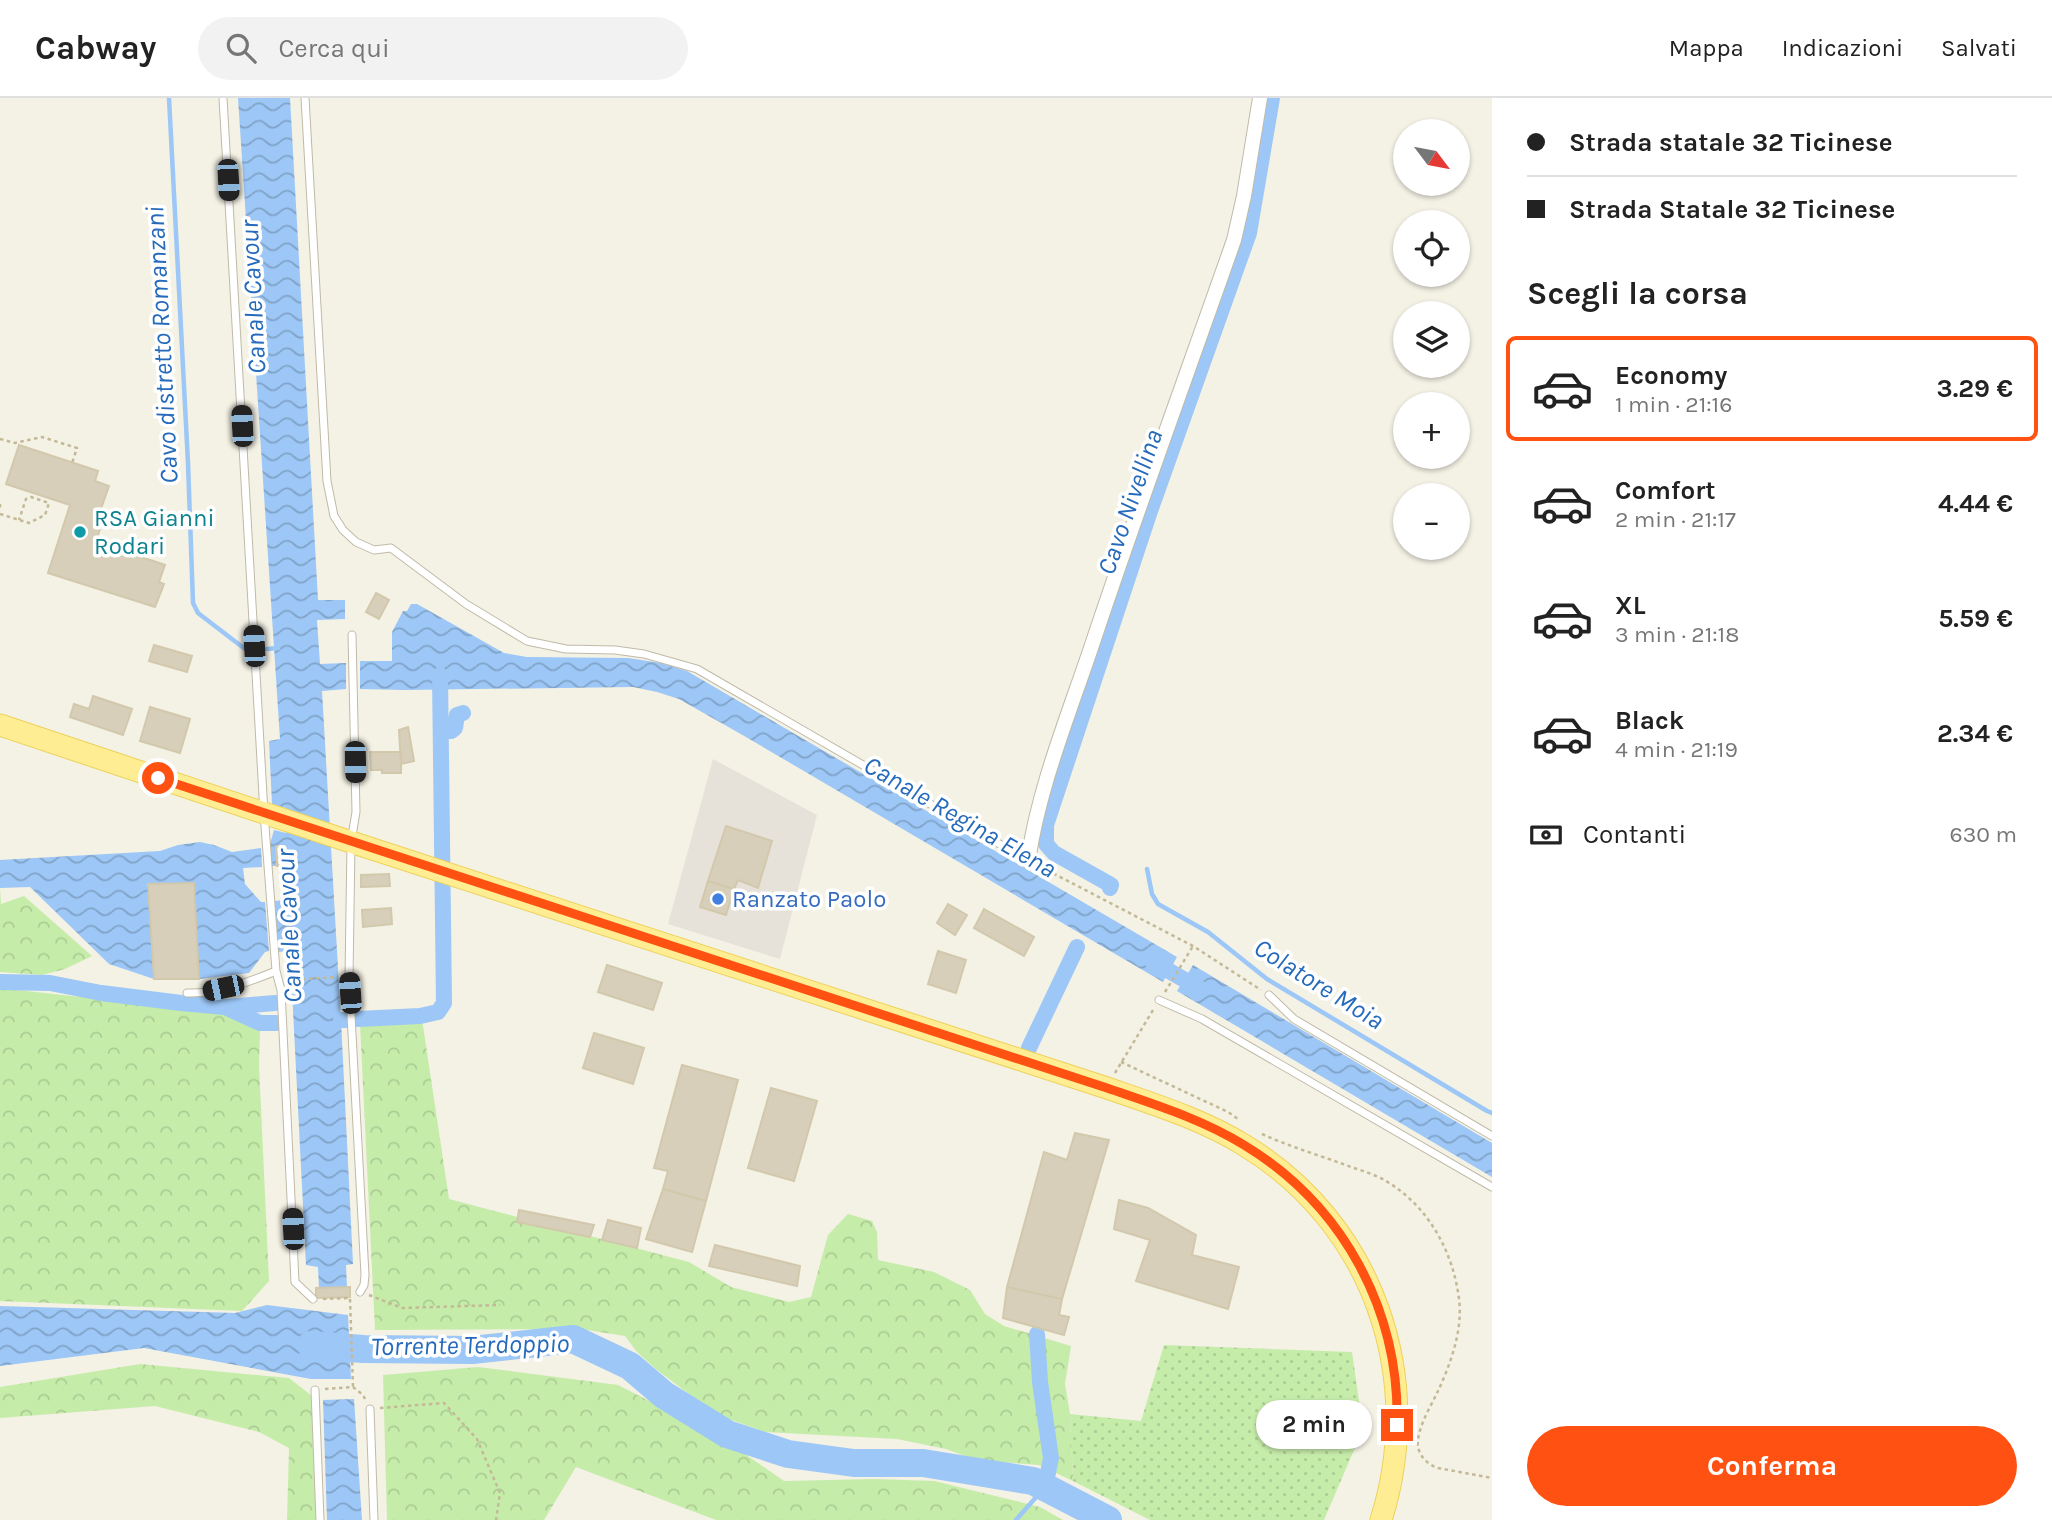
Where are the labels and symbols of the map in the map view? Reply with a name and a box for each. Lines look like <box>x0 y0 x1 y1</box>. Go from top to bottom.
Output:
north arrow <box>1393 119 1470 196</box>
car <box>217 158 240 202</box>
water label: Cavo distretto Romanzani <box>139 205 185 485</box>
water label: Canale Cavour <box>233 218 273 375</box>
car <box>231 404 254 448</box>
water label: Cavo Nivellina <box>1091 425 1169 579</box>
place label: RSA Gianni Rodari <box>94 504 215 560</box>
marker: RSA Gianni Rodari <box>72 524 88 540</box>
car <box>243 624 266 668</box>
car <box>345 741 366 783</box>
water label: Canale Regina Elena <box>858 749 1062 885</box>
route start <box>142 762 174 794</box>
water label: Canale Cavour <box>269 847 309 1004</box>
place label: Ranzato Paolo <box>732 885 886 913</box>
marker: Ranzato Paolo <box>710 891 726 907</box>
water label: Colatore Moia <box>1248 932 1390 1036</box>
car <box>339 971 362 1015</box>
car <box>201 973 246 1003</box>
car <box>282 1207 305 1251</box>
water label: Torrente Terdoppio <box>371 1328 570 1362</box>
callout: 2 min <box>1257 1400 1372 1450</box>
route end <box>1381 1409 1413 1441</box>

